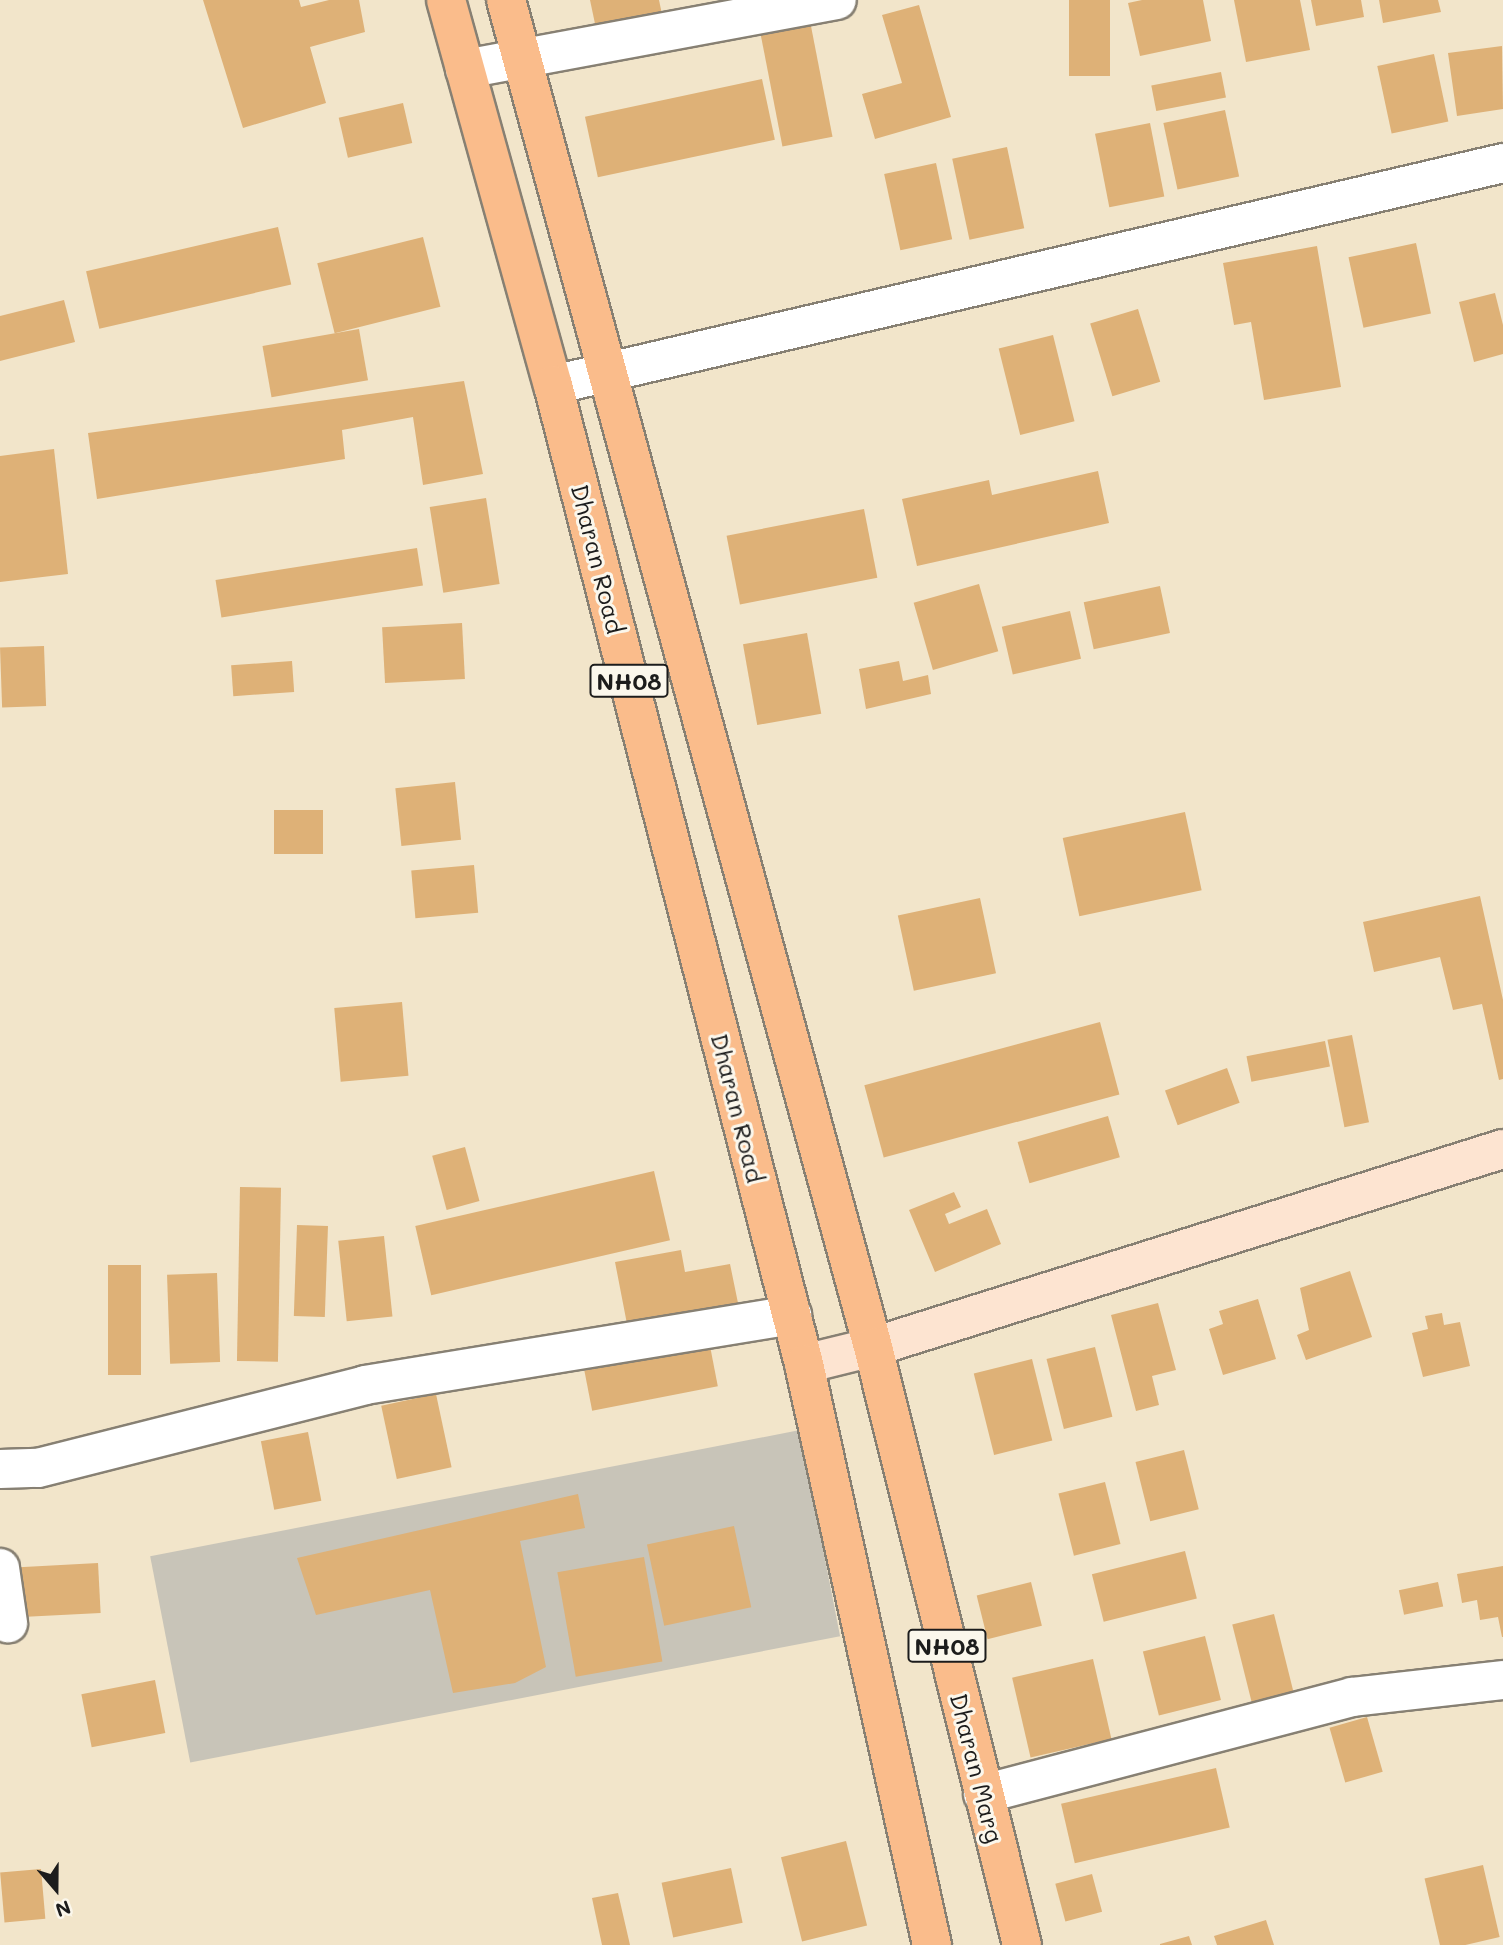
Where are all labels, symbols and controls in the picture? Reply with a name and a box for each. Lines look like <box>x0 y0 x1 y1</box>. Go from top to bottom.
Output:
street label: Dharan Road <box>566 481 630 637</box>
road number: NH08 <box>589 662 669 701</box>
street label: Dharan Road <box>706 1030 770 1186</box>
road number: NH08 <box>907 1626 987 1666</box>
street label: Dharan Marg <box>945 1690 1009 1846</box>
north arrow <box>21 1854 91 1924</box>
text: N <box>52 1895 74 1923</box>

